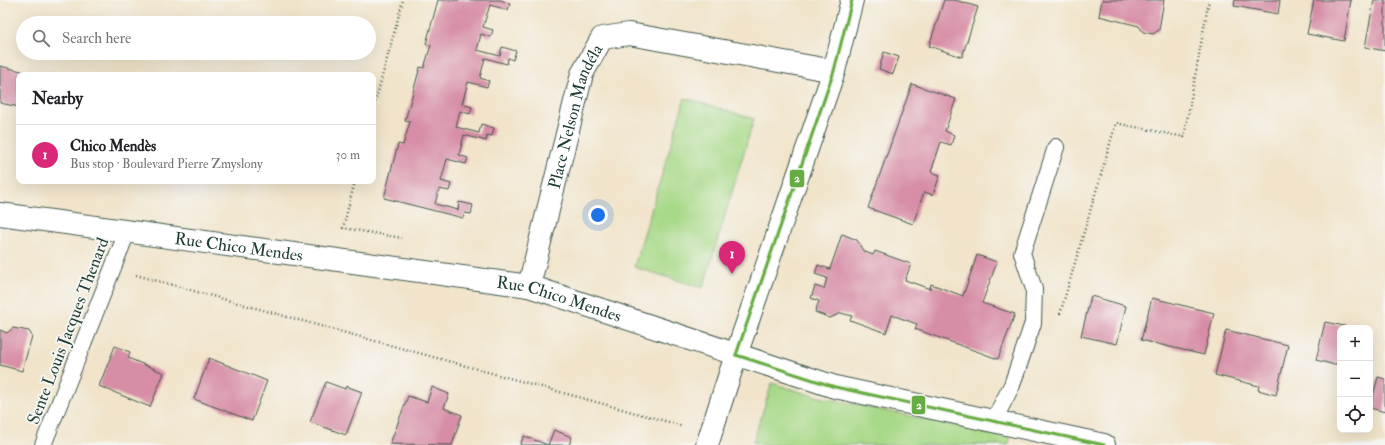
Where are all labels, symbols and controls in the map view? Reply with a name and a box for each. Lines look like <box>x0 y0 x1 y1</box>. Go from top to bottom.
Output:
search box <box>16 16 376 60</box>
icon: search <box>30 27 52 49</box>
text: Search here <box>62 29 131 48</box>
street label: Place Nelson Mandéla <box>543 39 608 191</box>
text: Nearby <box>32 88 83 109</box>
text: Chico Mendès <box>70 137 156 156</box>
text: 1 <box>43 147 47 163</box>
text: 30 m <box>336 147 360 163</box>
text: Bus stop · Boulevard Pierre Zmyslony <box>70 156 263 172</box>
line badge: 2 <box>789 169 805 188</box>
text: 2 <box>794 172 800 185</box>
your location <box>588 205 608 225</box>
street label: Rue Chico Mendes <box>173 227 304 266</box>
street label: Sente Louis Jacques Thenard <box>23 234 114 428</box>
pin: 1 <box>719 241 745 274</box>
street label: Rue Chico Mendes <box>495 271 624 326</box>
map controls <box>1337 325 1373 433</box>
button: + <box>1337 325 1373 361</box>
button: − <box>1337 361 1373 397</box>
line badge: 2 <box>911 395 926 415</box>
button: locate <box>1337 397 1373 433</box>
text: 2 <box>916 399 922 412</box>

